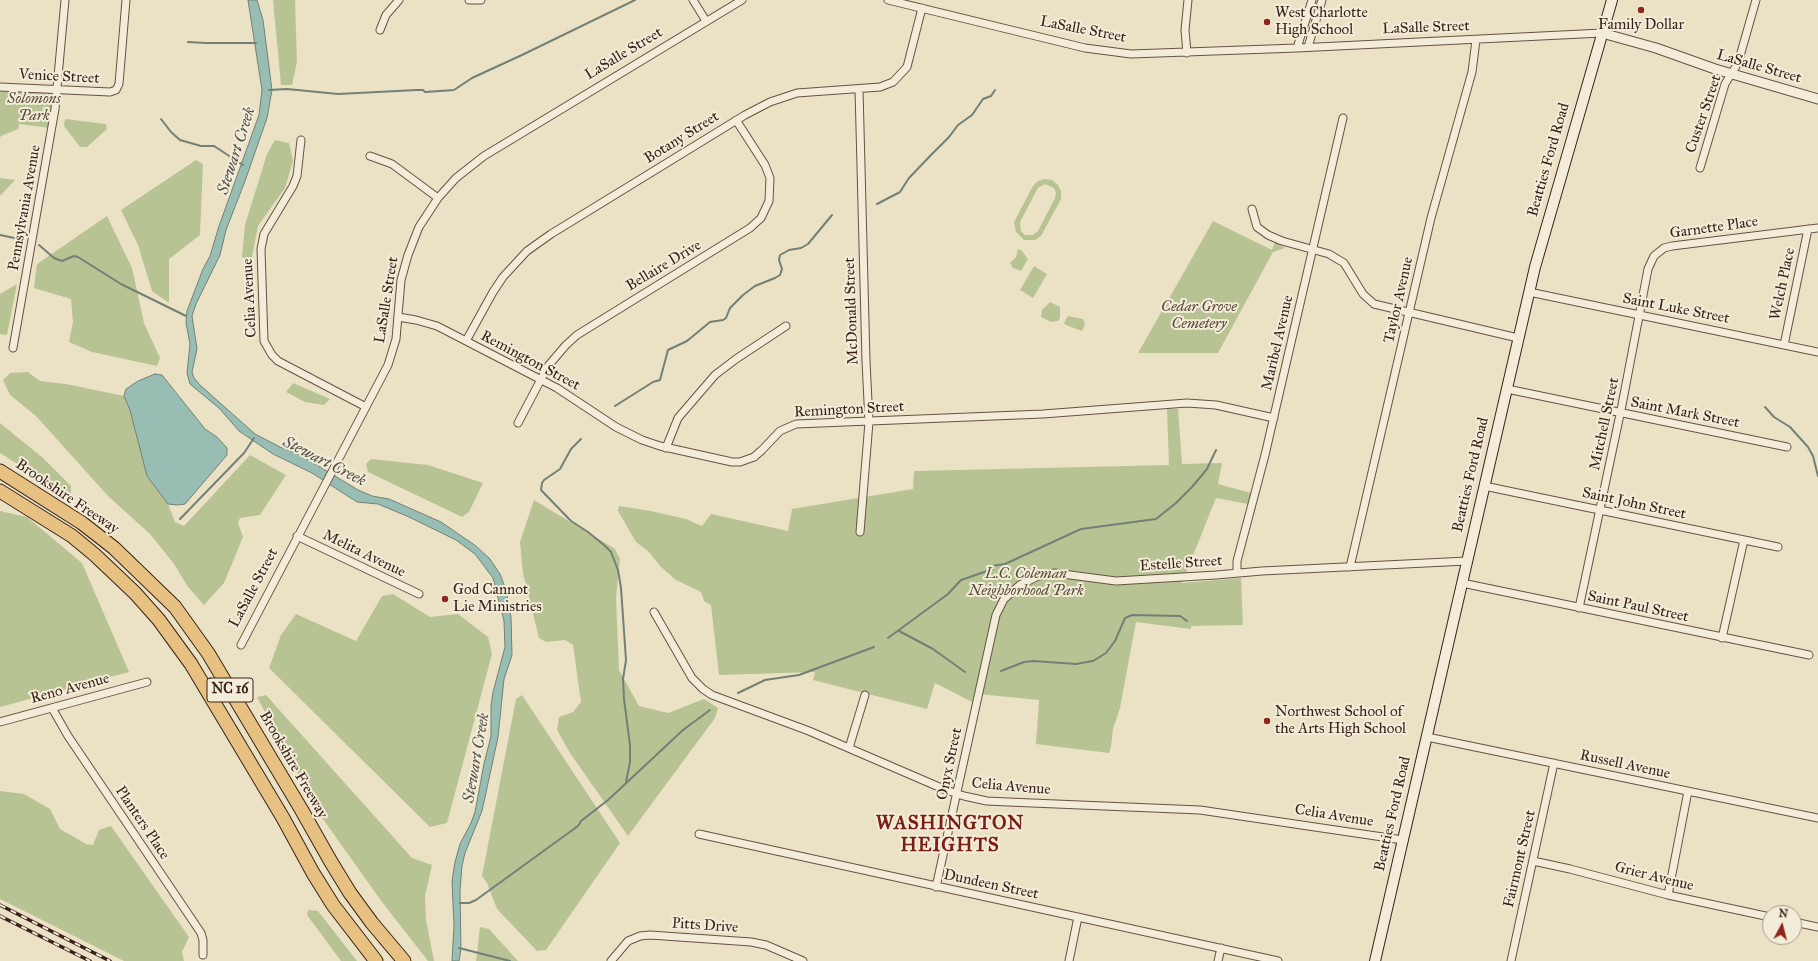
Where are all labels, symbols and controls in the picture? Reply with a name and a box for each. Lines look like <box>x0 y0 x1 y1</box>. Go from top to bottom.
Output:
place label: West Charlotte High School <box>1275 4 1368 39</box>
marker: Family Dollar <box>1636 5 1646 15</box>
street label: LaSalle Street <box>1038 13 1128 47</box>
place label: Family Dollar <box>1598 16 1684 34</box>
marker: West Charlotte High School <box>1262 17 1272 27</box>
street label: LaSalle Street <box>1382 17 1470 39</box>
street label: LaSalle Street <box>582 24 666 84</box>
street label: LaSalle Street <box>1715 46 1803 88</box>
street label: Venice Street <box>18 66 100 88</box>
street label: Custer Street <box>1682 73 1726 155</box>
park label: Solomons Park <box>7 90 61 125</box>
street label: Beatties Ford Road <box>1524 101 1574 219</box>
water label: Stewart Creek <box>214 105 260 197</box>
street label: Botany Street <box>641 108 723 168</box>
street label: Pennsylvania Avenue <box>5 144 45 272</box>
street label: Garnette Place <box>1669 213 1759 243</box>
street label: Bellaire Drive <box>623 237 705 295</box>
street label: Welch Place <box>1767 246 1799 322</box>
street label: Taylor Avenue <box>1380 255 1418 345</box>
street label: LaSalle Street <box>371 256 403 344</box>
street label: McDonald Street <box>841 257 863 365</box>
street label: Celia Avenue <box>239 258 261 338</box>
street label: Saint Luke Street <box>1621 290 1731 328</box>
street label: Maribel Avenue <box>1258 294 1298 392</box>
park label: Cedar Grove Cemetery <box>1161 298 1237 333</box>
street label: Remington Street <box>477 327 583 395</box>
street label: Mitchell Street <box>1586 376 1624 472</box>
street label: Saint Mark Street <box>1629 394 1741 432</box>
street label: Remington Street <box>794 398 904 422</box>
street label: Beatties Ford Road <box>1449 416 1493 534</box>
water label: Stewart Creek <box>279 433 369 491</box>
street label: Brookshire Freeway <box>12 456 122 538</box>
street label: Saint John Street <box>1580 484 1688 524</box>
street label: Melita Avenue <box>320 526 408 582</box>
street label: LaSalle Street <box>226 545 282 631</box>
street label: Estelle Street <box>1139 552 1223 576</box>
park label: L.C. Coleman Neighborhood Park <box>968 565 1084 600</box>
place label: God Cannot Lie Ministries <box>453 581 542 616</box>
street label: Saint Paul Street <box>1586 588 1690 626</box>
marker: God Cannot Lie Ministries <box>440 594 450 604</box>
street label: Reno Avenue <box>29 670 111 708</box>
road number: NC 16 <box>207 678 253 702</box>
place label: Northwest School of the Arts High School <box>1275 703 1406 738</box>
street label: Brookshire Freeway <box>255 708 331 822</box>
water label: Stewart Creek <box>460 712 494 804</box>
marker: Northwest School of the Arts High School <box>1262 716 1272 726</box>
street label: Onyx Street <box>934 726 966 802</box>
street label: Russell Avenue <box>1578 747 1672 783</box>
street label: Beatties Ford Road <box>1371 755 1415 873</box>
street label: Celia Avenue <box>971 775 1051 799</box>
street label: Planters Place <box>111 783 173 863</box>
street label: Celia Avenue <box>1293 801 1375 831</box>
street label: Fairmont Street <box>1500 808 1540 910</box>
district label: WASHINGTON HEIGHTS <box>876 813 1024 857</box>
street label: Grier Avenue <box>1613 858 1695 896</box>
street label: Dundeen Street <box>942 866 1040 904</box>
north arrow <box>1762 905 1802 945</box>
text: N <box>1778 907 1789 921</box>
street label: Pitts Drive <box>671 915 739 937</box>

